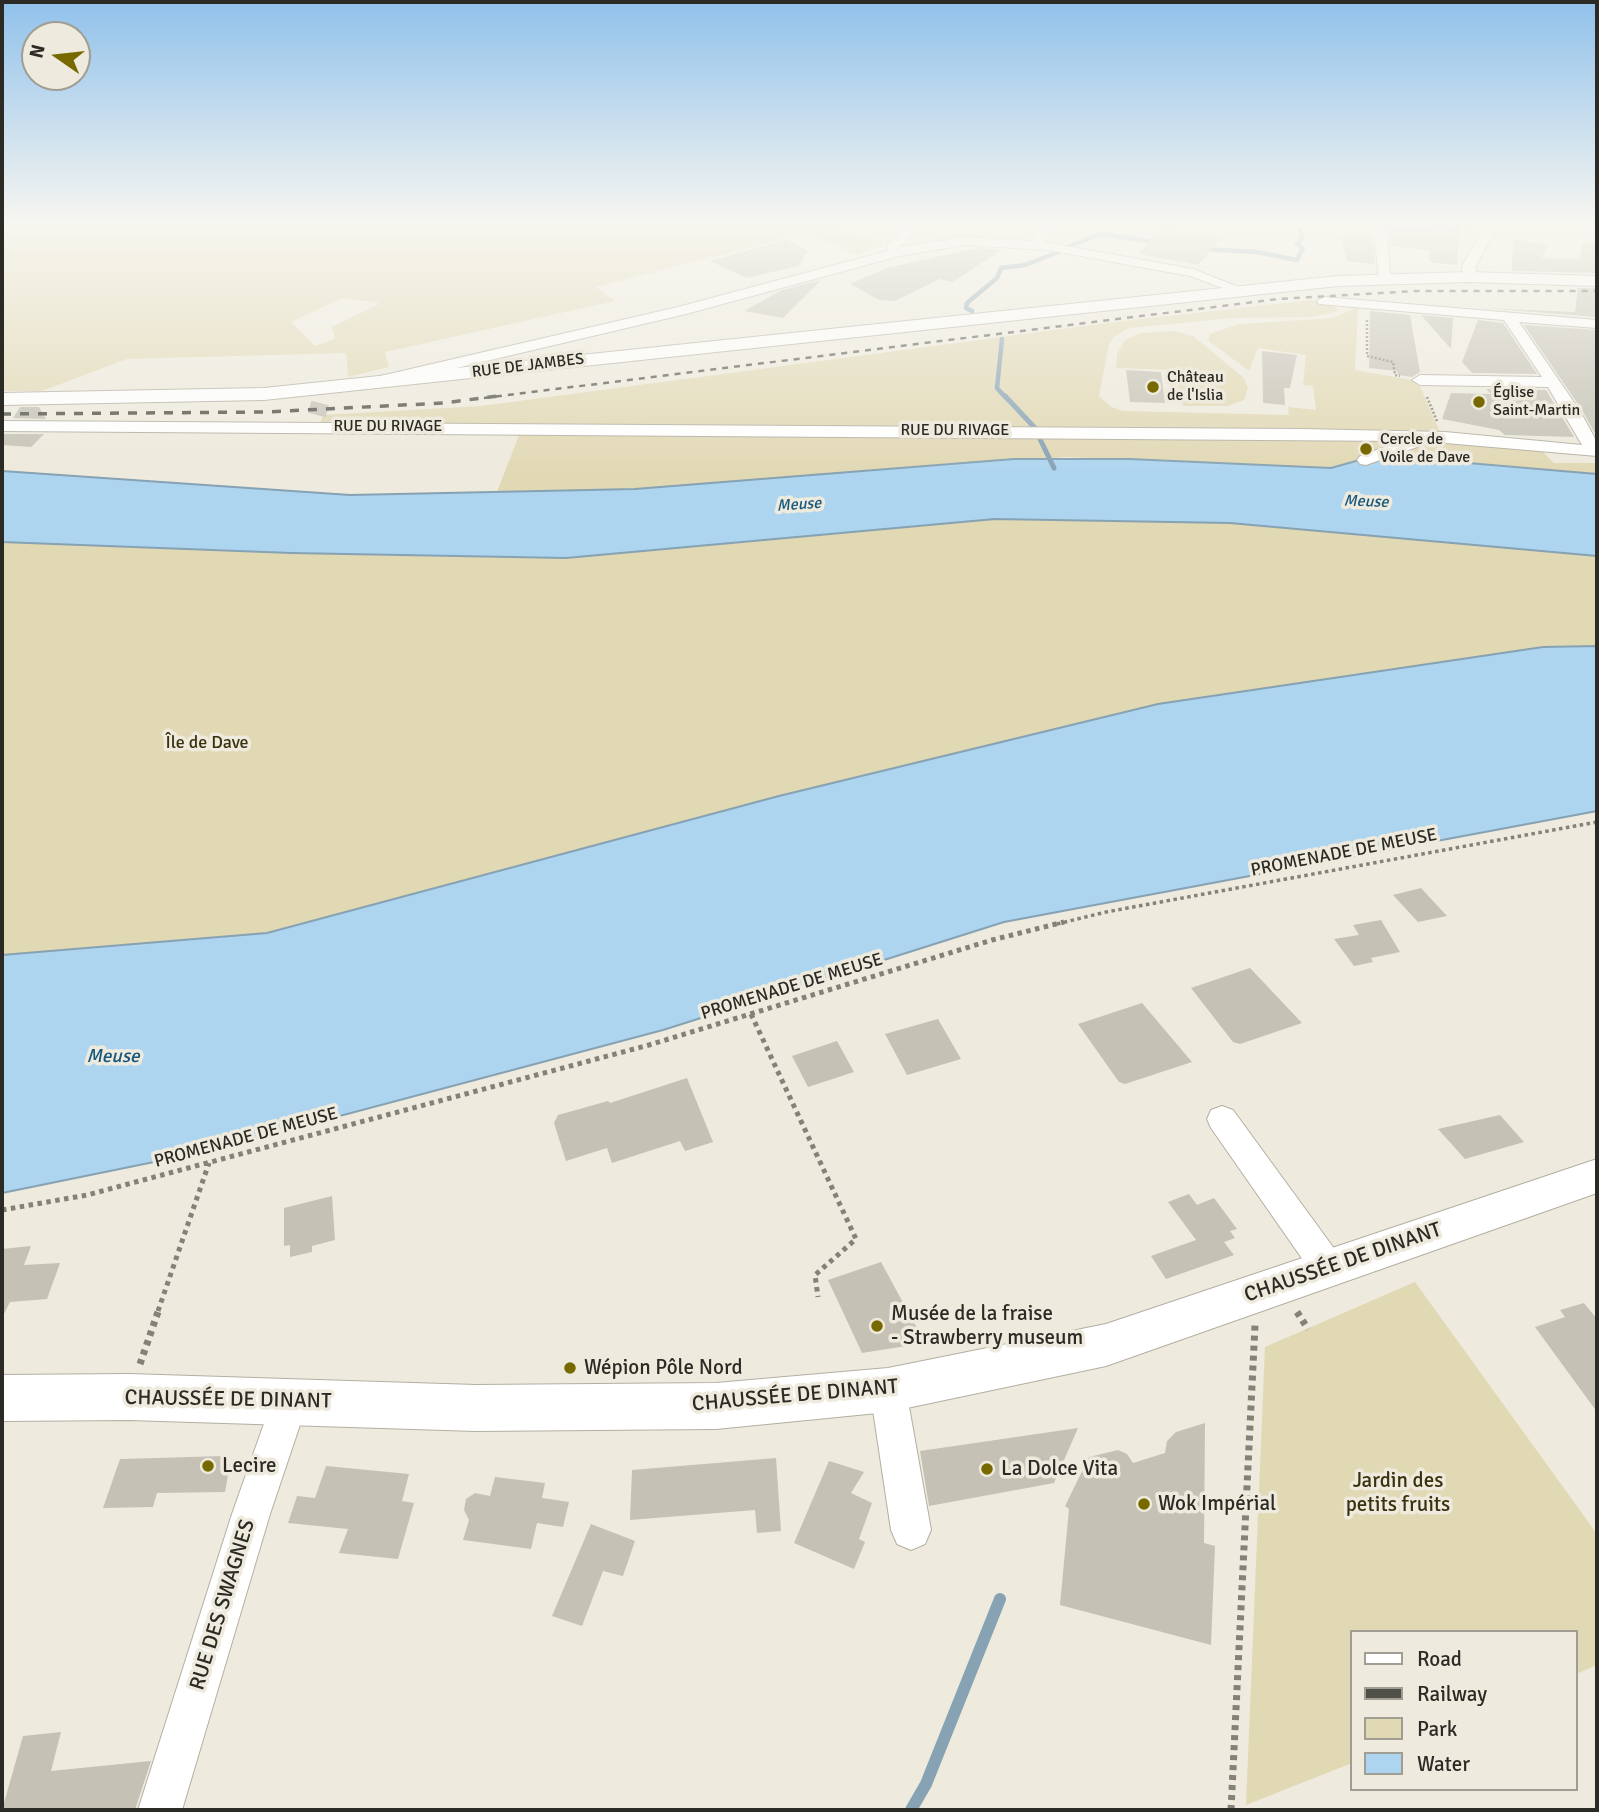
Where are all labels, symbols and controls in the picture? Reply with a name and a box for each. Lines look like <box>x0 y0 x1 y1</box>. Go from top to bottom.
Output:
north arrow <box>21 21 91 91</box>
text: N <box>24 42 51 61</box>
street label: RUE DE JAMBES <box>471 350 585 382</box>
place label: Château de l'Islia <box>1167 368 1224 406</box>
marker: Château de l'Islia <box>1145 379 1161 395</box>
place label: Église Saint-Martin <box>1493 383 1580 421</box>
marker: Église Saint-Martin <box>1471 394 1487 410</box>
street label: RUE DU RIVAGE <box>334 417 442 437</box>
street label: RUE DU RIVAGE <box>901 421 1009 441</box>
place label: Cercle de Voile de Dave <box>1380 430 1470 468</box>
marker: Cercle de Voile de Dave <box>1358 441 1374 457</box>
water label: Meuse <box>1343 492 1389 512</box>
water label: Meuse <box>776 494 822 516</box>
park label: Île de Dave <box>165 732 249 754</box>
street label: PROMENADE DE MEUSE <box>1249 824 1439 882</box>
street label: PROMENADE DE MEUSE <box>698 949 886 1025</box>
water label: Meuse <box>86 1046 140 1068</box>
street label: PROMENADE DE MEUSE <box>152 1103 340 1173</box>
street label: CHAUSSÉE DE DINANT <box>1241 1217 1445 1309</box>
place label: Musée de la fraise - Strawberry museum <box>891 1301 1083 1351</box>
marker: Musée de la fraise - Strawberry museum <box>869 1318 885 1334</box>
place label: Wépion Pôle Nord <box>584 1355 743 1381</box>
marker: Wépion Pôle Nord <box>562 1360 578 1376</box>
street label: CHAUSSÉE DE DINANT <box>691 1374 899 1418</box>
street label: CHAUSSÉE DE DINANT <box>124 1386 332 1414</box>
place label: Lecire <box>222 1453 277 1479</box>
place label: La Dolce Vita <box>1001 1456 1118 1482</box>
marker: Lecire <box>200 1458 216 1474</box>
marker: La Dolce Vita <box>979 1461 995 1477</box>
park label: Jardin des petits fruits <box>1346 1468 1450 1518</box>
place label: Wok Impérial <box>1158 1491 1276 1517</box>
marker: Wok Impérial <box>1136 1496 1152 1512</box>
street label: RUE DES SWAGNES <box>185 1517 261 1693</box>
legend <box>1350 1630 1578 1791</box>
text: Road <box>1417 1646 1462 1672</box>
text: Railway <box>1417 1681 1487 1707</box>
text: Park <box>1417 1716 1457 1742</box>
text: Water <box>1417 1751 1470 1777</box>

